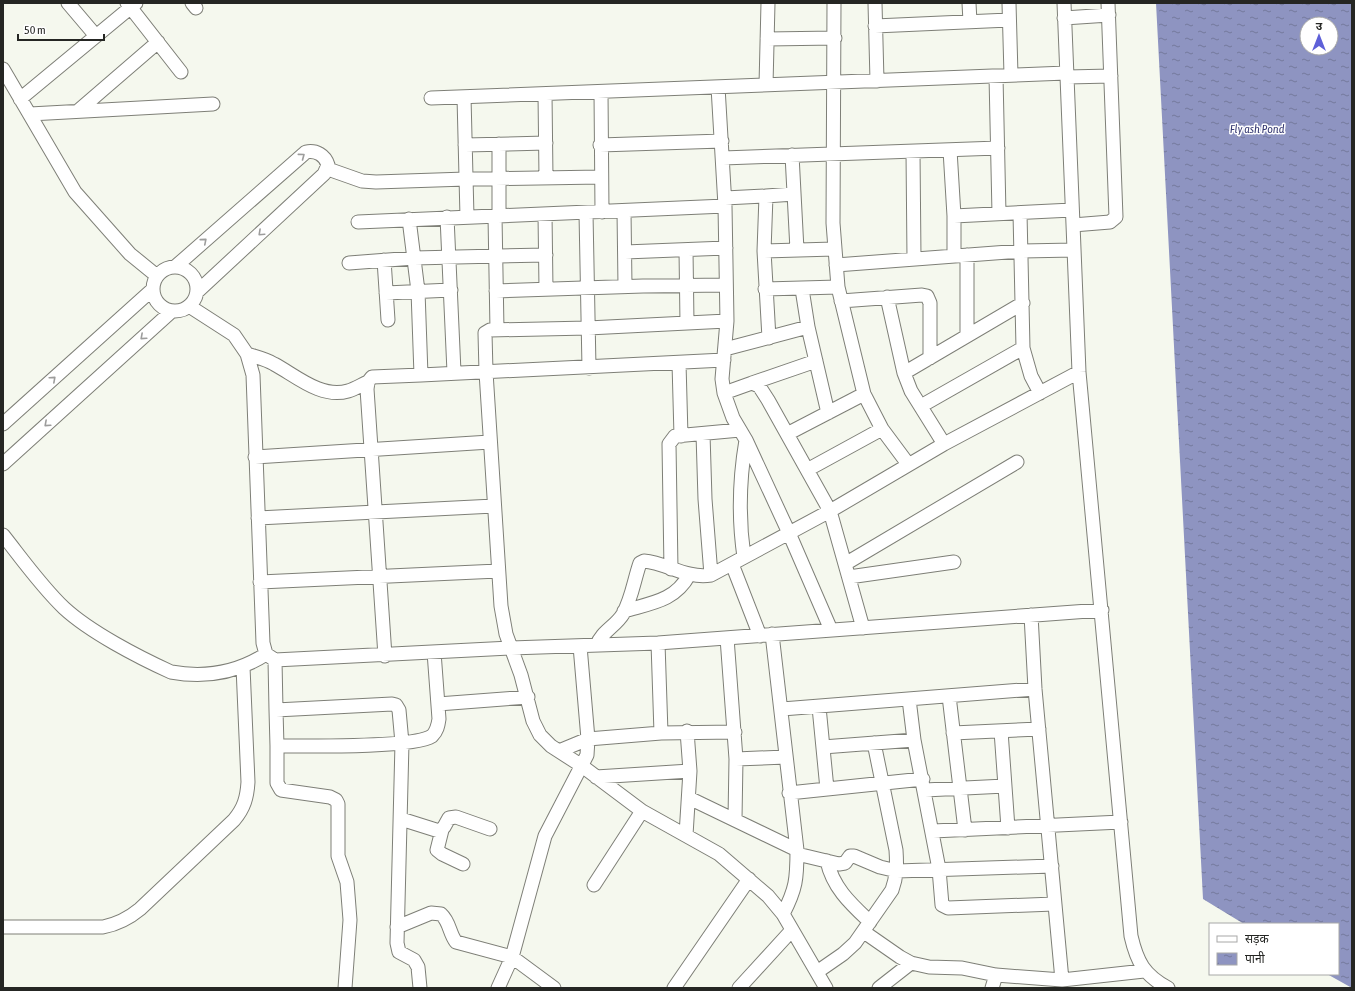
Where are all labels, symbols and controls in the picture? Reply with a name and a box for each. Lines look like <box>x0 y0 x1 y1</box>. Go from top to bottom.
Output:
scale bar <box>18 16 104 42</box>
north arrow <box>1299 16 1339 56</box>
text: उ <box>1316 20 1323 32</box>
text: 50 m <box>24 23 46 37</box>
water label: Fly ash Pond <box>1230 122 1285 136</box>
one-way arrow <box>298 154 305 161</box>
one-way arrow <box>258 228 266 235</box>
one-way arrow <box>200 239 207 246</box>
one-way arrow <box>140 333 148 340</box>
one-way arrow <box>48 376 56 384</box>
one-way arrow <box>44 420 52 427</box>
legend <box>1209 923 1339 975</box>
text: सड़क <box>1245 932 1270 946</box>
text: पानी <box>1245 951 1266 966</box>

